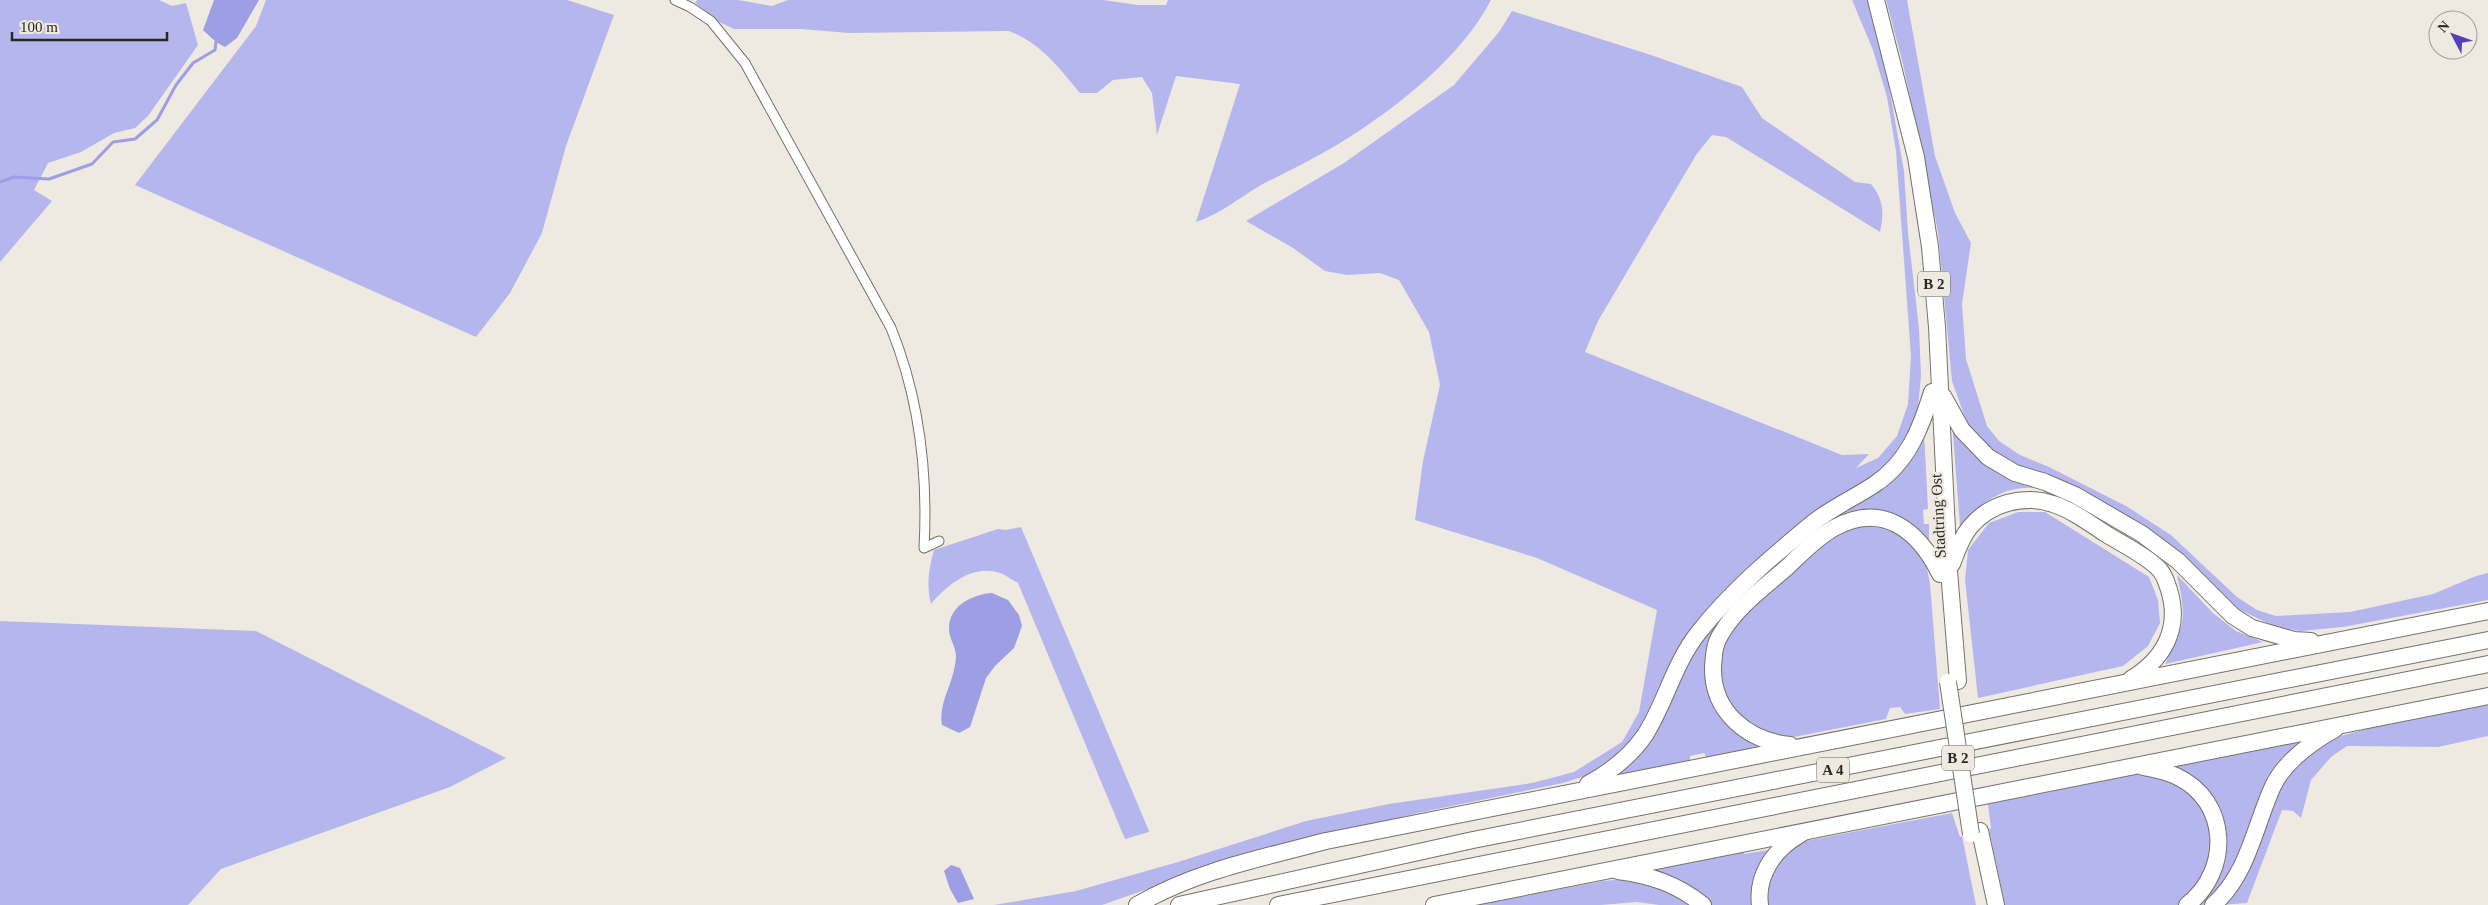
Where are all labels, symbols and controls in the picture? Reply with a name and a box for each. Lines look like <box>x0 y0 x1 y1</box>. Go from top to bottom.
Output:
scale bar <box>12 10 168 42</box>
north arrow <box>2428 10 2478 60</box>
text: N <box>2435 18 2453 36</box>
text: 100 m <box>20 19 58 35</box>
road number: B 2 <box>1918 272 1950 296</box>
street label: Stadtring Ost <box>1927 473 1950 559</box>
road number: B 2 <box>1942 746 1974 770</box>
road number: A 4 <box>1817 758 1849 782</box>

